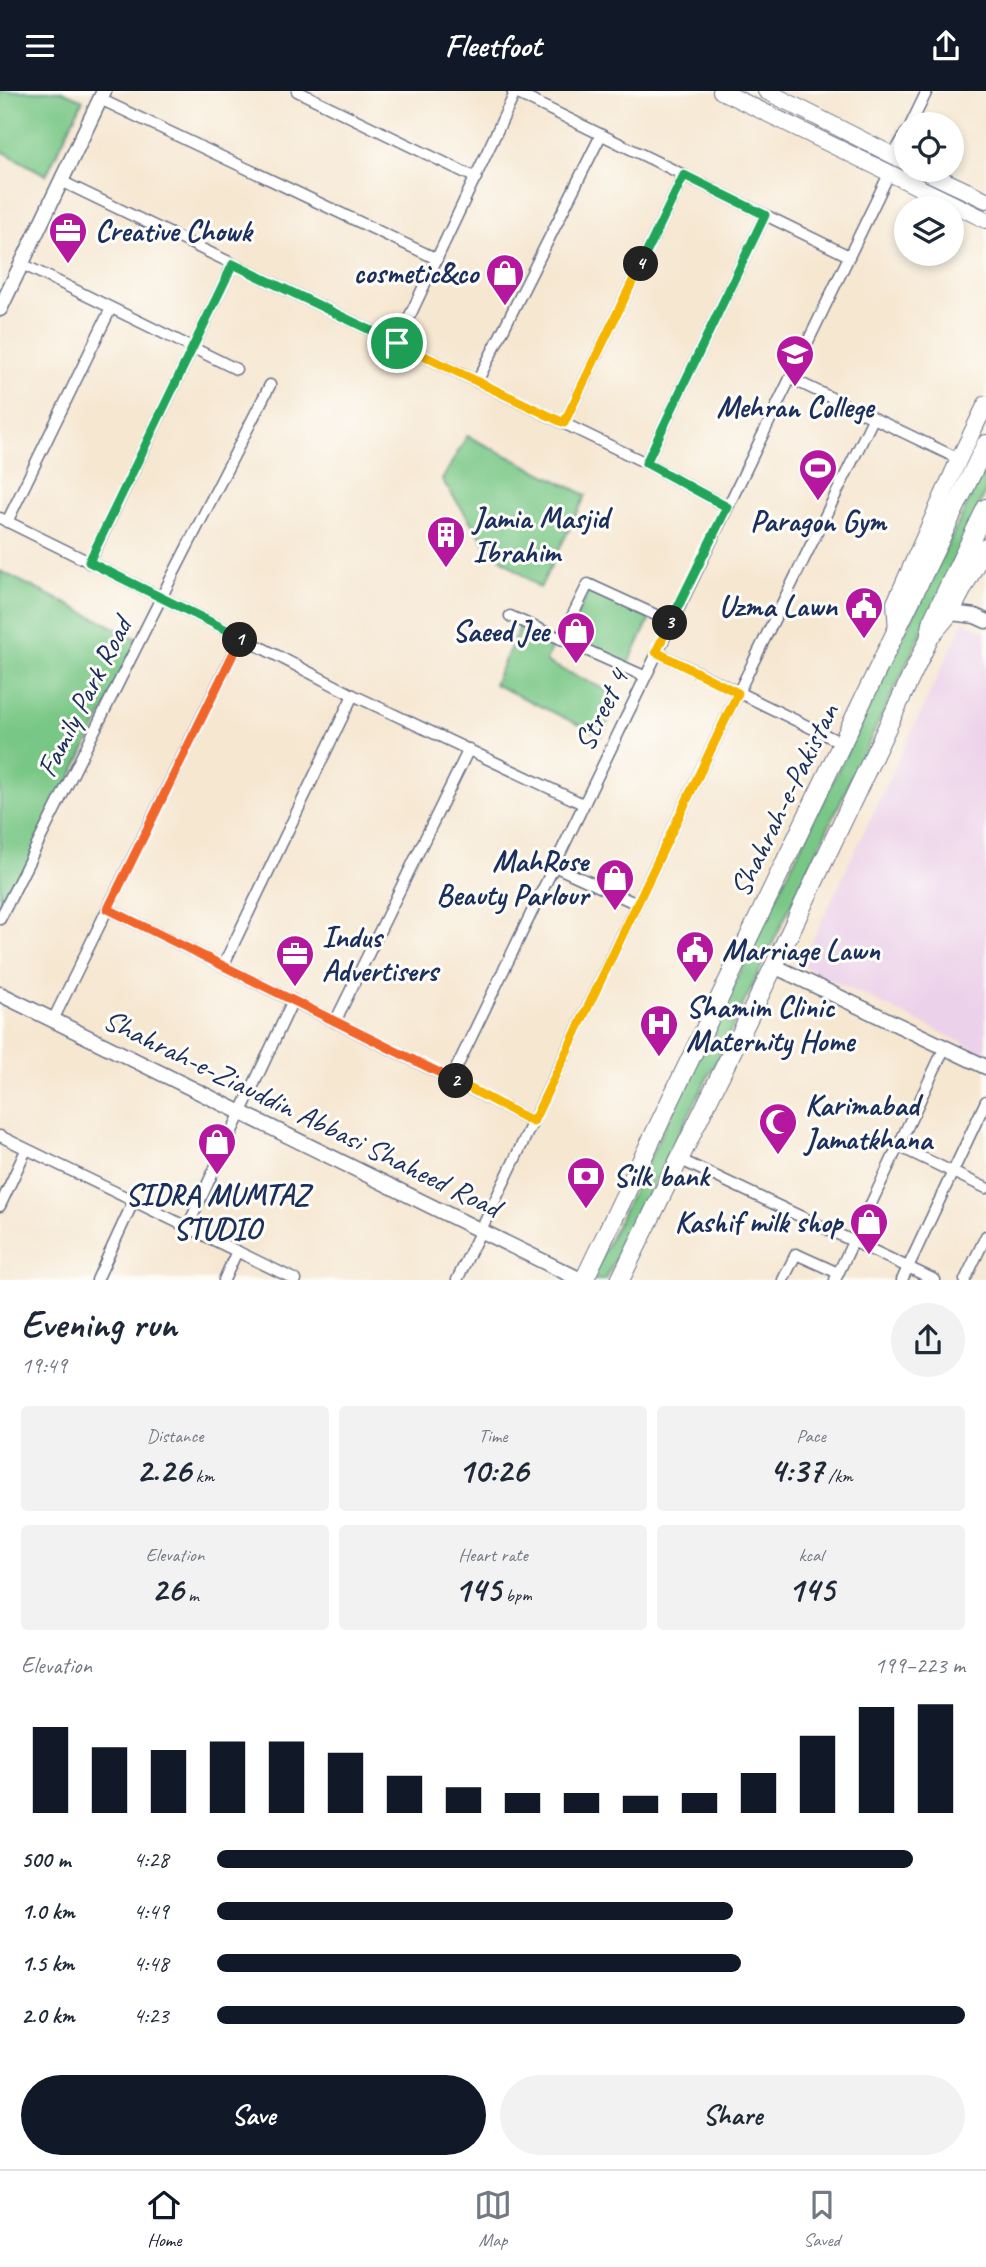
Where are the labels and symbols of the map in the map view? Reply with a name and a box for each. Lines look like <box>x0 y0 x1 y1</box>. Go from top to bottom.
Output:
office icon: Creative Chowk <box>47 210 89 265</box>
place label: Creative Chowk <box>95 212 254 250</box>
pin: 4 <box>624 247 658 281</box>
shop icon: cosmetic&co <box>484 252 526 307</box>
place label: cosmetic&co <box>353 254 480 292</box>
pin <box>367 313 427 373</box>
school or university icon: Mehran College <box>774 333 816 388</box>
place label: Mehran College <box>716 388 875 426</box>
sports icon: Paragon Gym <box>797 447 839 502</box>
place label: Jamia Masjid Ibrahim <box>471 499 613 571</box>
place label: Paragon Gym <box>750 502 887 540</box>
building icon: Jamia Masjid Ibrahim <box>425 514 467 569</box>
public building icon: Uzma Lawn <box>843 585 885 640</box>
place label: Uzma Lawn <box>719 587 838 625</box>
pin: 3 <box>652 605 688 641</box>
street label: Family Park Road <box>28 607 142 783</box>
shop icon: Saeed Jee <box>555 610 597 665</box>
place label: Saeed Jee <box>452 612 551 650</box>
pin: 1 <box>222 623 258 657</box>
street label: Street 4 <box>565 661 638 757</box>
street label: Shahrah-e-Pakistan <box>721 696 848 903</box>
place label: MahRose Beauty Parlour <box>436 842 591 915</box>
shop icon: MahRose Beauty Parlour <box>594 857 636 912</box>
place label: Indus Advertisers <box>322 918 441 990</box>
public building icon: Marriage Lawn <box>674 929 716 984</box>
place label: Marriage Lawn <box>722 931 881 969</box>
office icon: Indus Advertisers <box>274 933 316 988</box>
place label: Shamim Clinic Maternity Home <box>686 988 856 1061</box>
street label: Shahrah-e-Ziauddin Abbasi Shaheed Road <box>97 1000 511 1228</box>
hospital icon: Shamim Clinic Maternity Home <box>638 1003 680 1058</box>
pin: 2 <box>438 1063 474 1098</box>
place label: Karimabad Jamatkhana <box>803 1086 935 1158</box>
mosque icon: Karimabad Jamatkhana <box>757 1101 799 1156</box>
shop icon: SIDRA MUMTAZ STUDIO <box>196 1121 238 1176</box>
bank icon: Silk bank <box>565 1155 607 1210</box>
place label: Silk bank <box>613 1157 712 1195</box>
place label: SIDRA MUMTAZ STUDIO <box>125 1176 314 1248</box>
shop icon: Kashif milk shop <box>848 1201 890 1256</box>
place label: Kashif milk shop <box>675 1203 845 1241</box>

